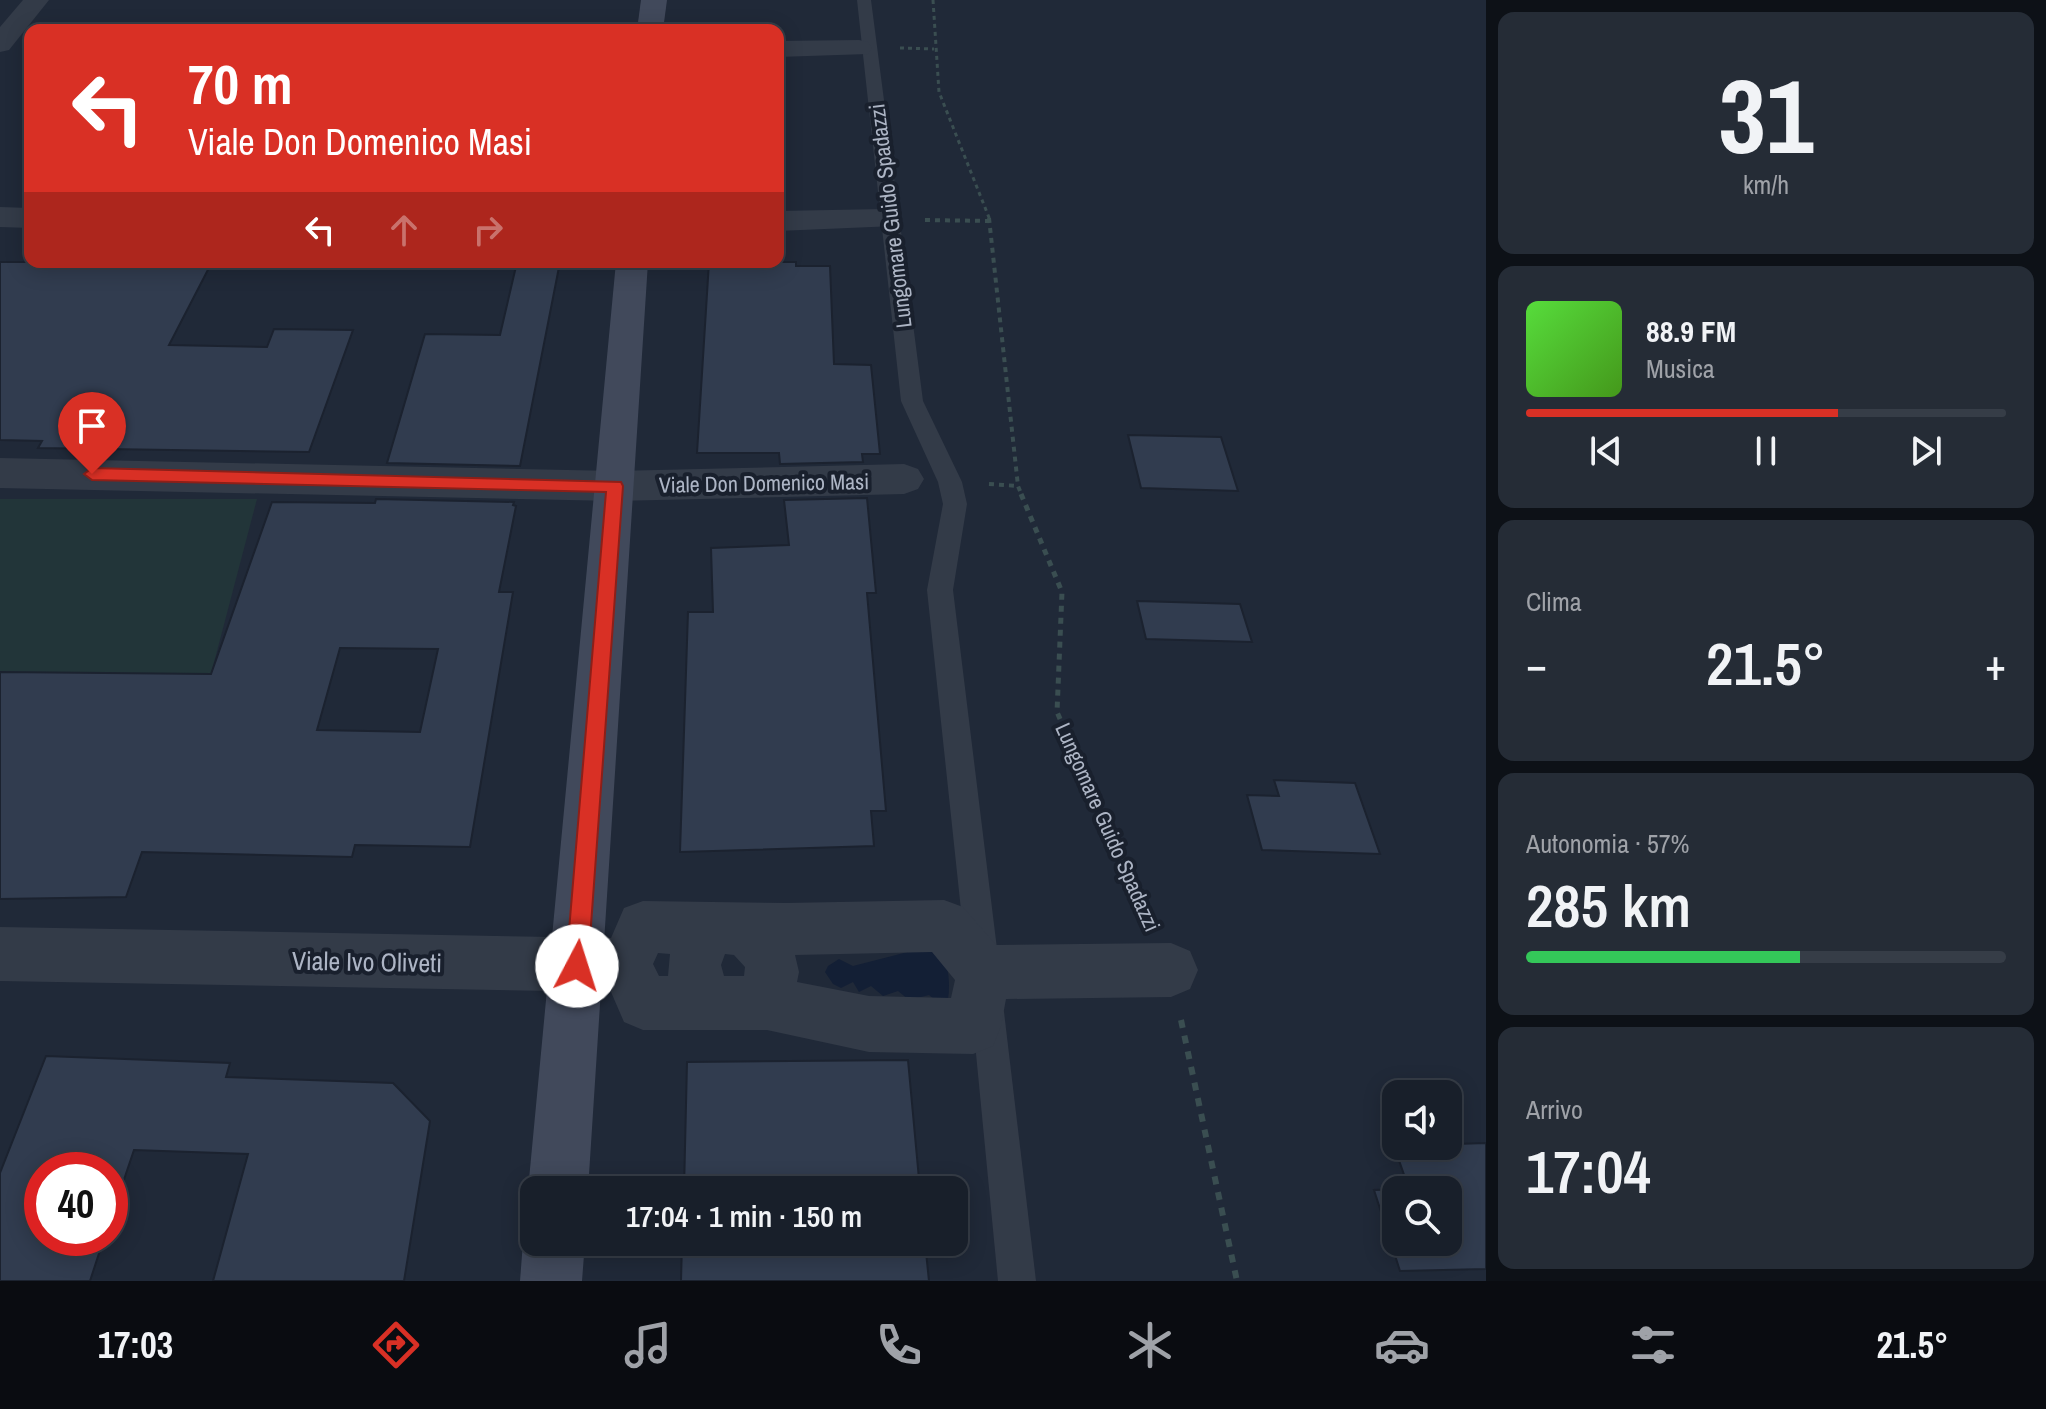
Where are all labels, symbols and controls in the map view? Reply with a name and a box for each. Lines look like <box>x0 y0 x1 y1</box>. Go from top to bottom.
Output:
text: 31 <box>1719 45 1813 185</box>
text: 70 m <box>188 46 293 121</box>
icon: left <box>56 56 160 160</box>
street label: Lungomare Guido Spadazzi <box>861 102 919 330</box>
text: Viale Don Domenico Masi <box>188 118 532 166</box>
text: km/h <box>1743 167 1789 202</box>
icon: left <box>298 208 342 252</box>
icon: ahead <box>382 208 426 252</box>
icon: right <box>466 208 510 252</box>
text: 88.9 FM <box>1646 311 1736 351</box>
text: Musica <box>1646 351 1715 386</box>
pin <box>58 392 126 474</box>
icon: arrive <box>70 404 114 448</box>
icon: previous <box>1584 429 1628 473</box>
icon: pause <box>1744 429 1788 473</box>
icon: next <box>1904 429 1948 473</box>
street label: Viale Don Domenico Masi <box>659 466 869 500</box>
text: Clima <box>1526 584 1582 619</box>
text: 21.5° <box>1706 623 1826 704</box>
text: − <box>1526 634 1547 694</box>
text: + <box>1985 634 2006 694</box>
street label: Lungomare Guido Spadazzi <box>1048 718 1168 936</box>
text: Autonomia · 57% <box>1526 826 1690 861</box>
text: 285 km <box>1526 865 1691 946</box>
position arrow <box>535 924 619 1008</box>
street label: Viale Ivo Oliveti <box>292 943 442 980</box>
map controls <box>1382 1080 1462 1256</box>
button: sound <box>1382 1080 1462 1160</box>
text: Arrivo <box>1526 1092 1583 1127</box>
text: 17:04 <box>1526 1131 1651 1212</box>
speed limit sign: 40 <box>24 1152 128 1256</box>
button: search <box>1382 1176 1462 1256</box>
text: 17:04 · 1 min · 150 m <box>626 1196 862 1236</box>
icon: directions <box>368 1317 424 1373</box>
icon: music <box>620 1317 676 1373</box>
icon: phone <box>871 1317 927 1373</box>
icon: climate <box>1122 1317 1178 1373</box>
icon: car <box>1374 1317 1430 1373</box>
icon: filters <box>1625 1317 1681 1373</box>
text: 17:03 <box>98 1321 173 1369</box>
text: 21.5° <box>1876 1321 1948 1369</box>

